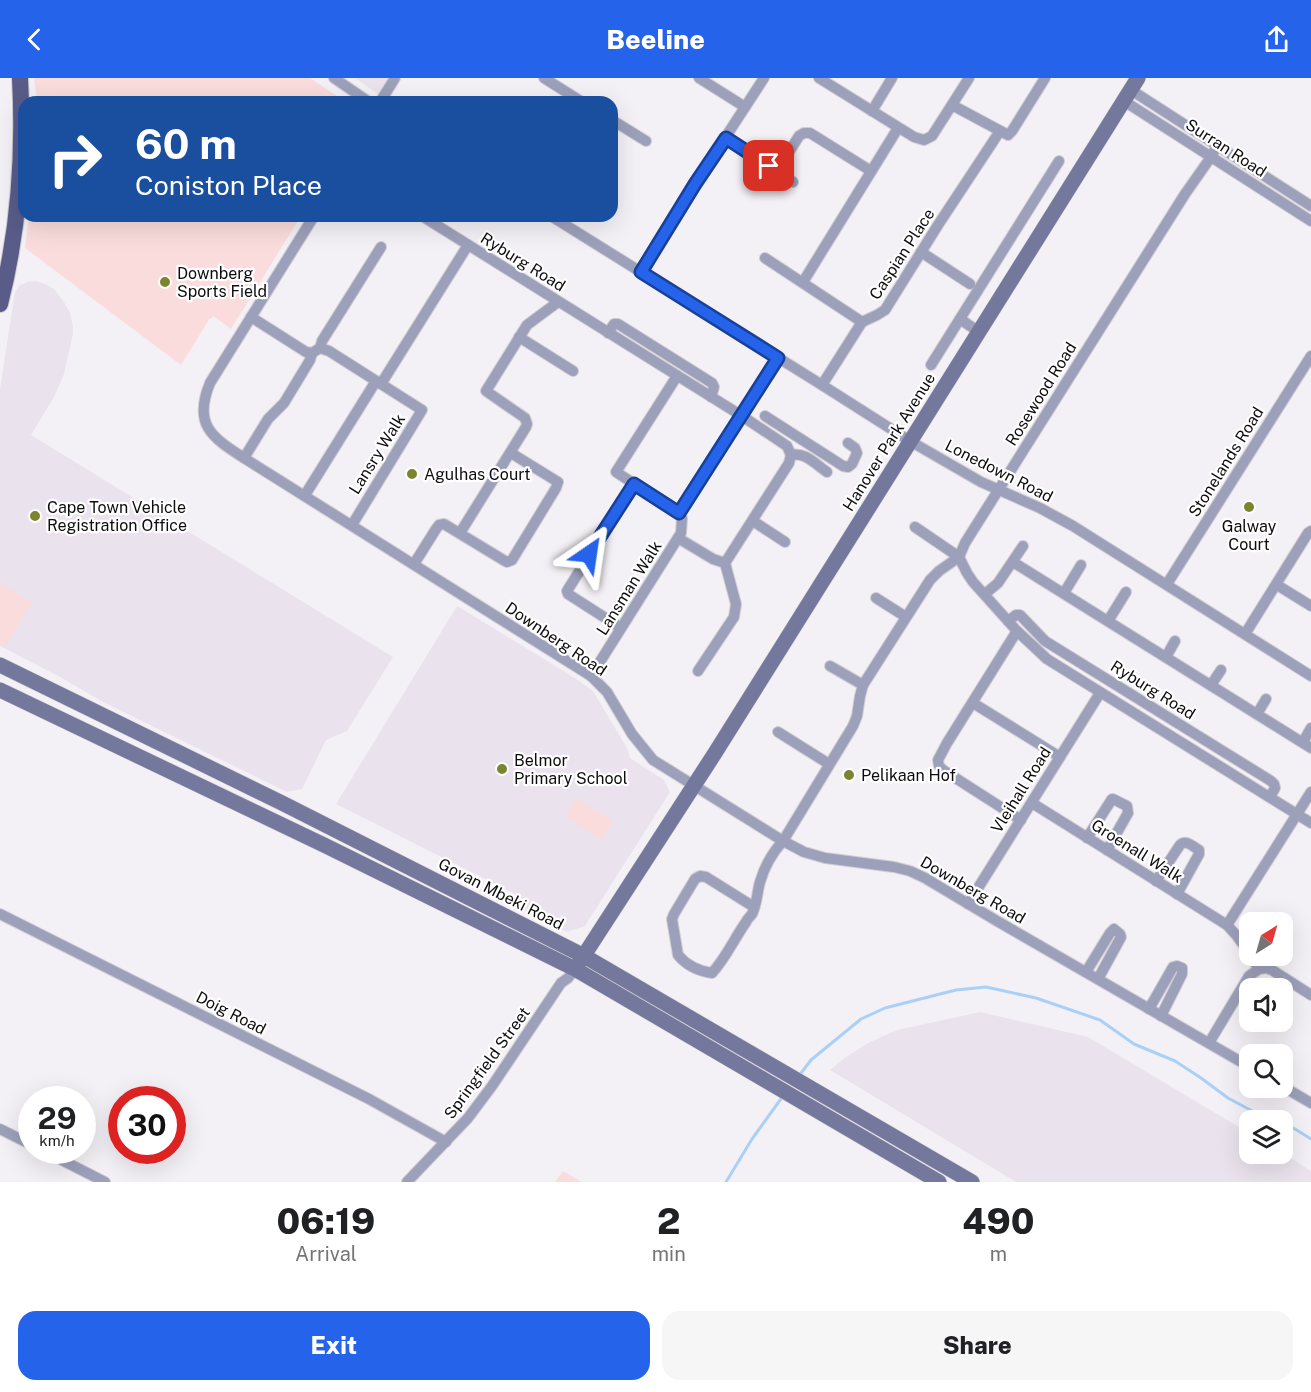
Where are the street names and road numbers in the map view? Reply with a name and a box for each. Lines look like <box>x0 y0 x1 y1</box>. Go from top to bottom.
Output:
street label: Surran Road <box>1182 115 1270 181</box>
street label: Caspian Place <box>866 205 938 303</box>
street label: Ryburg Road <box>477 228 569 296</box>
street label: Rosewood Road <box>1002 339 1080 449</box>
street label: Hanover Park Avenue <box>839 369 939 515</box>
street label: Stonelands Road <box>1185 404 1267 520</box>
street label: Lansry Walk <box>345 410 409 498</box>
street label: Lonedown Road <box>942 436 1056 506</box>
street label: Lansman Walk <box>592 537 666 639</box>
street label: Downberg Road <box>502 598 610 680</box>
street label: Ryburg Road <box>1107 656 1199 724</box>
street label: Vleihall Road <box>987 744 1055 836</box>
street label: Groenall Walk <box>1088 815 1186 887</box>
street label: Downberg Road <box>917 852 1029 928</box>
street label: Govan Mbeki Road <box>435 854 567 934</box>
street label: Doig Road <box>193 987 269 1039</box>
street label: Springfield Street <box>440 1003 534 1123</box>

